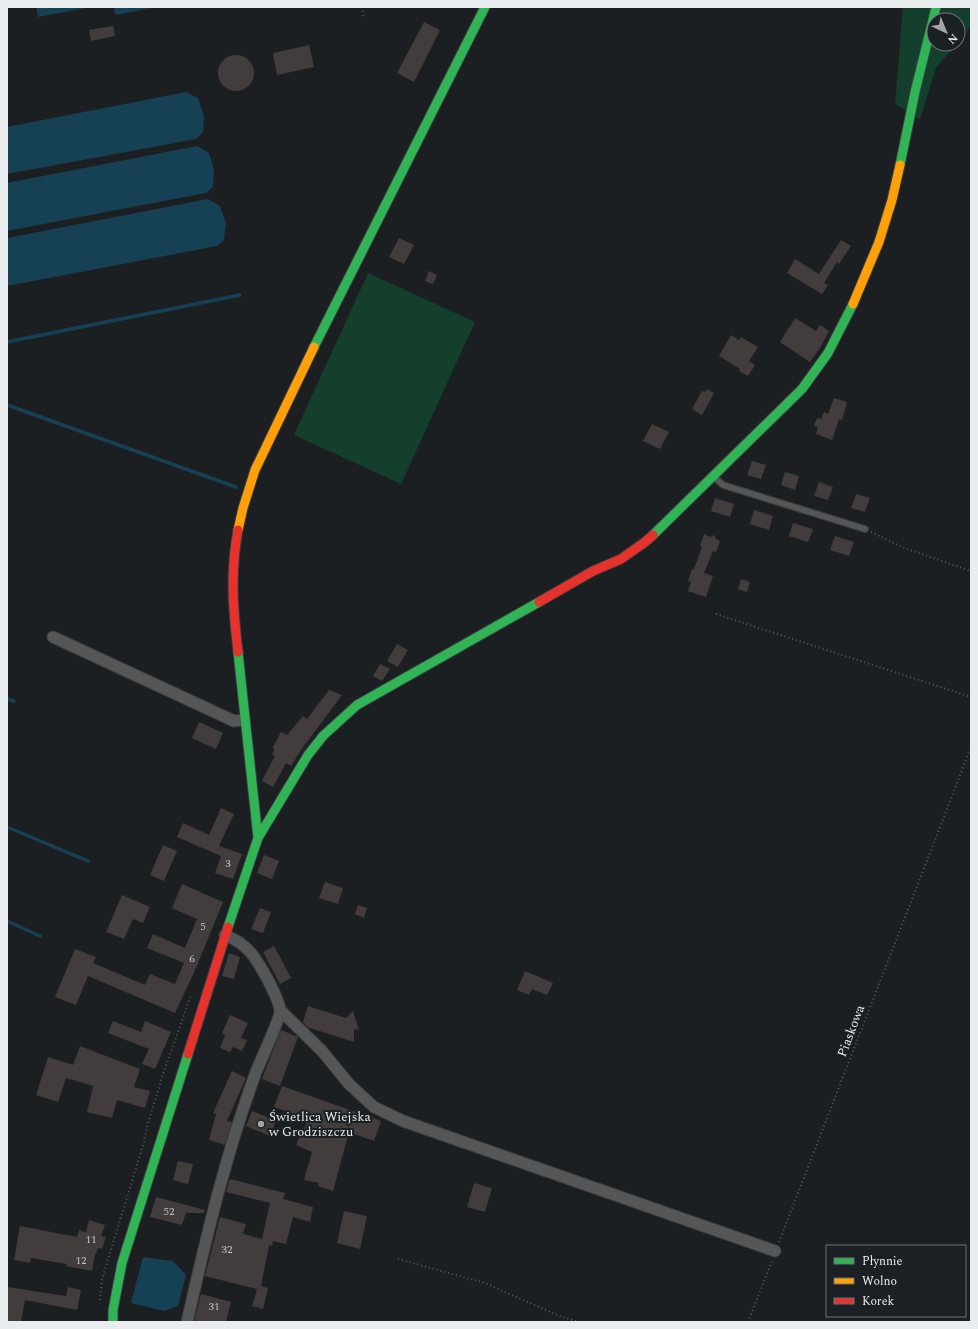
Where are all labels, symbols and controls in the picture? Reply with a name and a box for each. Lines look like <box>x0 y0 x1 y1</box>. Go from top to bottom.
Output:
north arrow <box>926 12 966 52</box>
text: N <box>943 30 962 48</box>
house number: 3 <box>225 855 231 872</box>
house number: 5 <box>200 918 206 935</box>
house number: 6 <box>189 950 195 967</box>
street label: Piaskowa <box>832 1001 870 1060</box>
place label: Świetlica Wiejska w Grodziszczu <box>268 1107 371 1142</box>
marker: Świetlica Wiejska w Grodziszczu <box>256 1119 266 1129</box>
house number: 52 <box>164 1203 175 1220</box>
house number: 11 <box>86 1231 97 1248</box>
house number: 32 <box>222 1241 233 1258</box>
legend <box>826 1245 966 1317</box>
house number: 12 <box>76 1252 87 1269</box>
text: Płynnie <box>862 1252 903 1271</box>
text: Wolno <box>862 1272 897 1291</box>
text: Korek <box>862 1292 894 1311</box>
house number: 31 <box>209 1298 220 1315</box>

